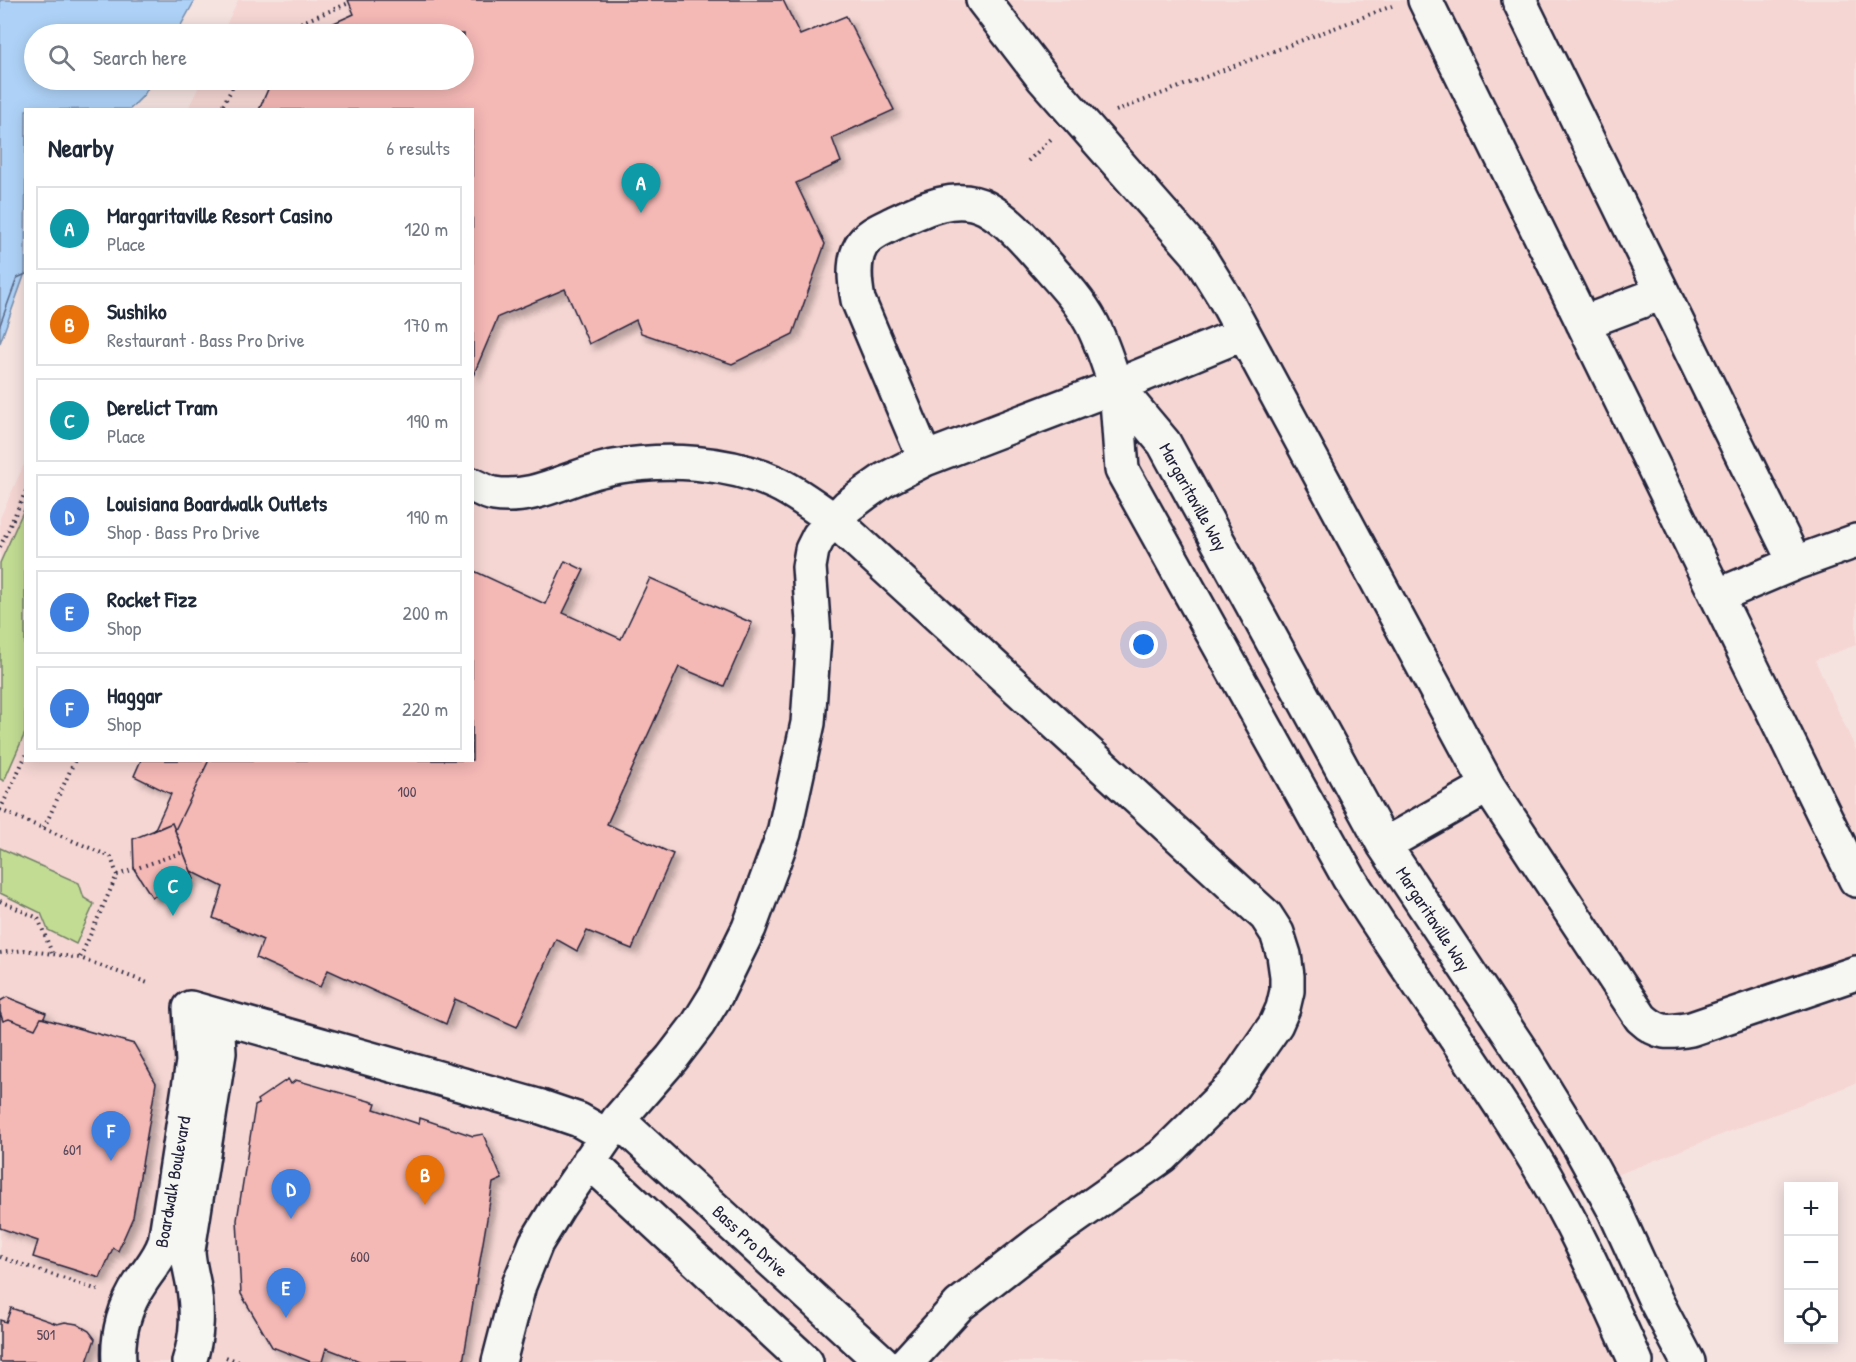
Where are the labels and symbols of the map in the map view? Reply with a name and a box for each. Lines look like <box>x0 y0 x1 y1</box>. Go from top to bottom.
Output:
pin: A <box>622 164 660 213</box>
street label: Margaritaville Way <box>1153 438 1234 556</box>
your location <box>1129 630 1158 659</box>
house number: 100 <box>398 781 417 802</box>
street label: Margaritaville Way <box>1390 862 1477 976</box>
pin: C <box>154 866 192 916</box>
pin: F <box>92 1112 130 1161</box>
street label: Boardwalk Boulevard <box>149 1114 196 1250</box>
house number: 601 <box>63 1139 81 1160</box>
pin: B <box>406 1156 444 1205</box>
pin: D <box>272 1170 310 1219</box>
street label: Bass Pro Drive <box>707 1199 794 1282</box>
house number: 600 <box>350 1246 370 1267</box>
pin: E <box>266 1268 306 1318</box>
house number: 501 <box>37 1324 55 1345</box>

